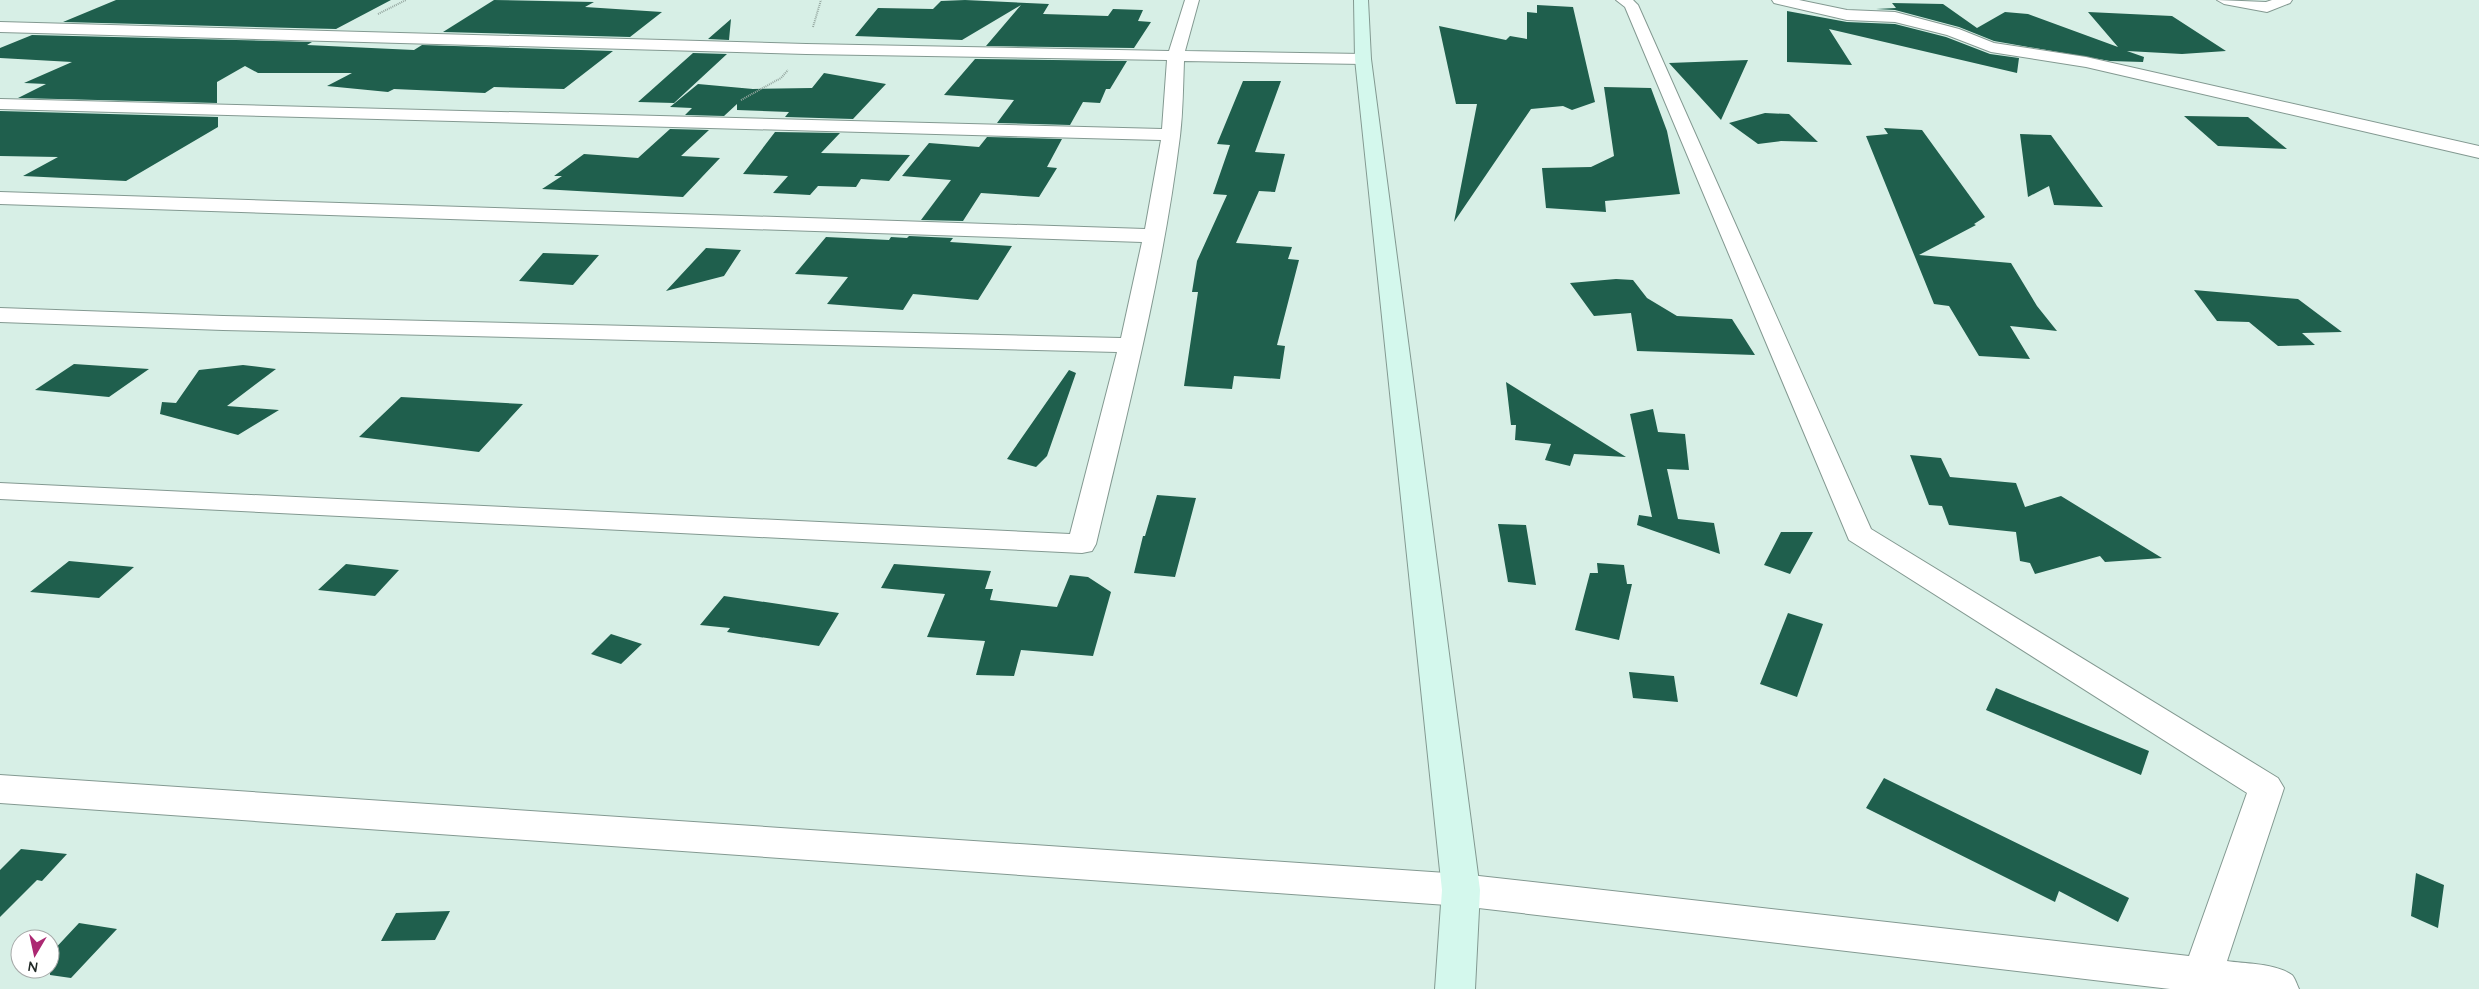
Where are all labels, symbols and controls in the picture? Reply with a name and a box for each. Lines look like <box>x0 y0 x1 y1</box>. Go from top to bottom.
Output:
north arrow <box>10 929 60 979</box>
text: N <box>26 957 39 977</box>

